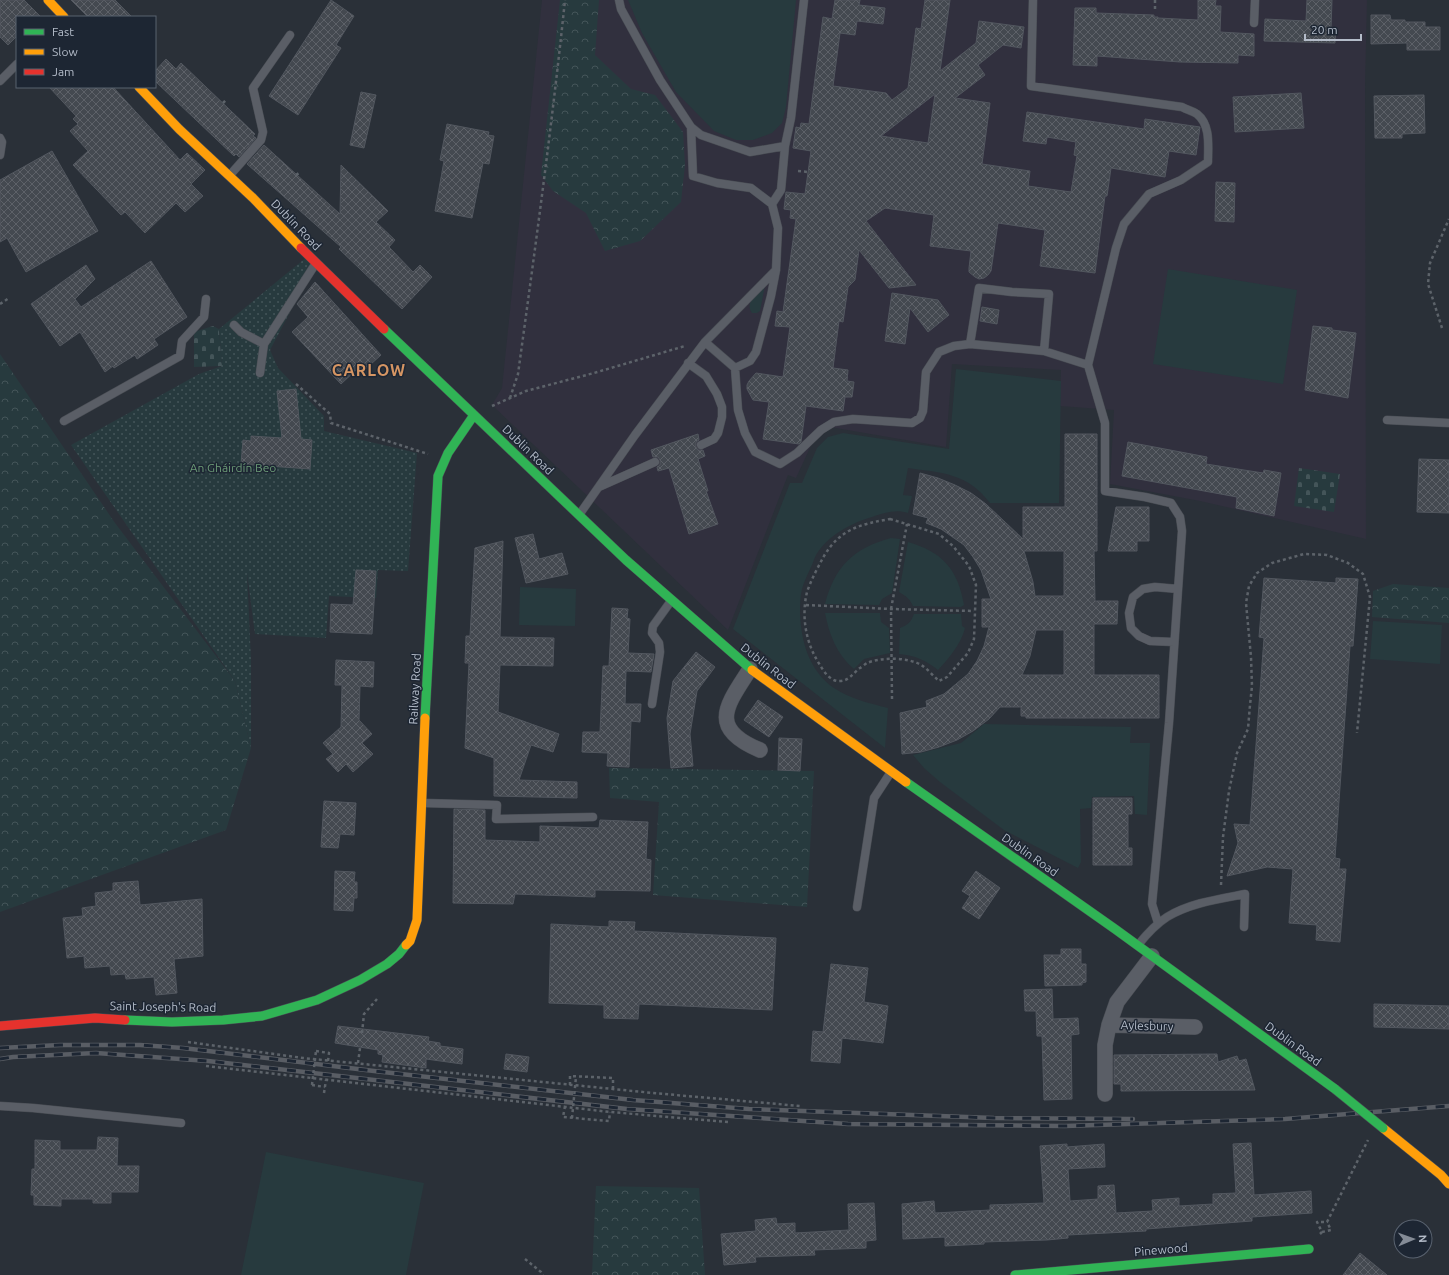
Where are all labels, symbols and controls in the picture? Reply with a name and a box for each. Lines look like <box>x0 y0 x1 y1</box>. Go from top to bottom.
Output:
legend <box>16 16 156 88</box>
scale bar <box>1305 16 1361 42</box>
text: 20 m <box>1311 23 1338 36</box>
text: Fast <box>52 25 74 38</box>
text: Slow <box>52 45 78 58</box>
text: Jam <box>52 65 74 78</box>
street label: Dublin Road <box>269 197 324 253</box>
district label: CARLOW <box>332 361 406 379</box>
street label: Dublin Road <box>500 422 556 477</box>
park label: An Gháirdín Beo <box>190 461 276 474</box>
street label: Dublin Road <box>738 640 798 691</box>
street label: Railway Road <box>406 653 423 725</box>
street label: Dublin Road <box>1000 830 1061 879</box>
street label: Saint Joseph's Road <box>110 999 216 1014</box>
street label: Aylesbury <box>1120 1018 1174 1033</box>
street label: Dublin Road <box>1263 1019 1324 1068</box>
north arrow <box>1393 1219 1433 1259</box>
text: N <box>1417 1234 1429 1243</box>
street label: Pinewood <box>1134 1241 1188 1258</box>

